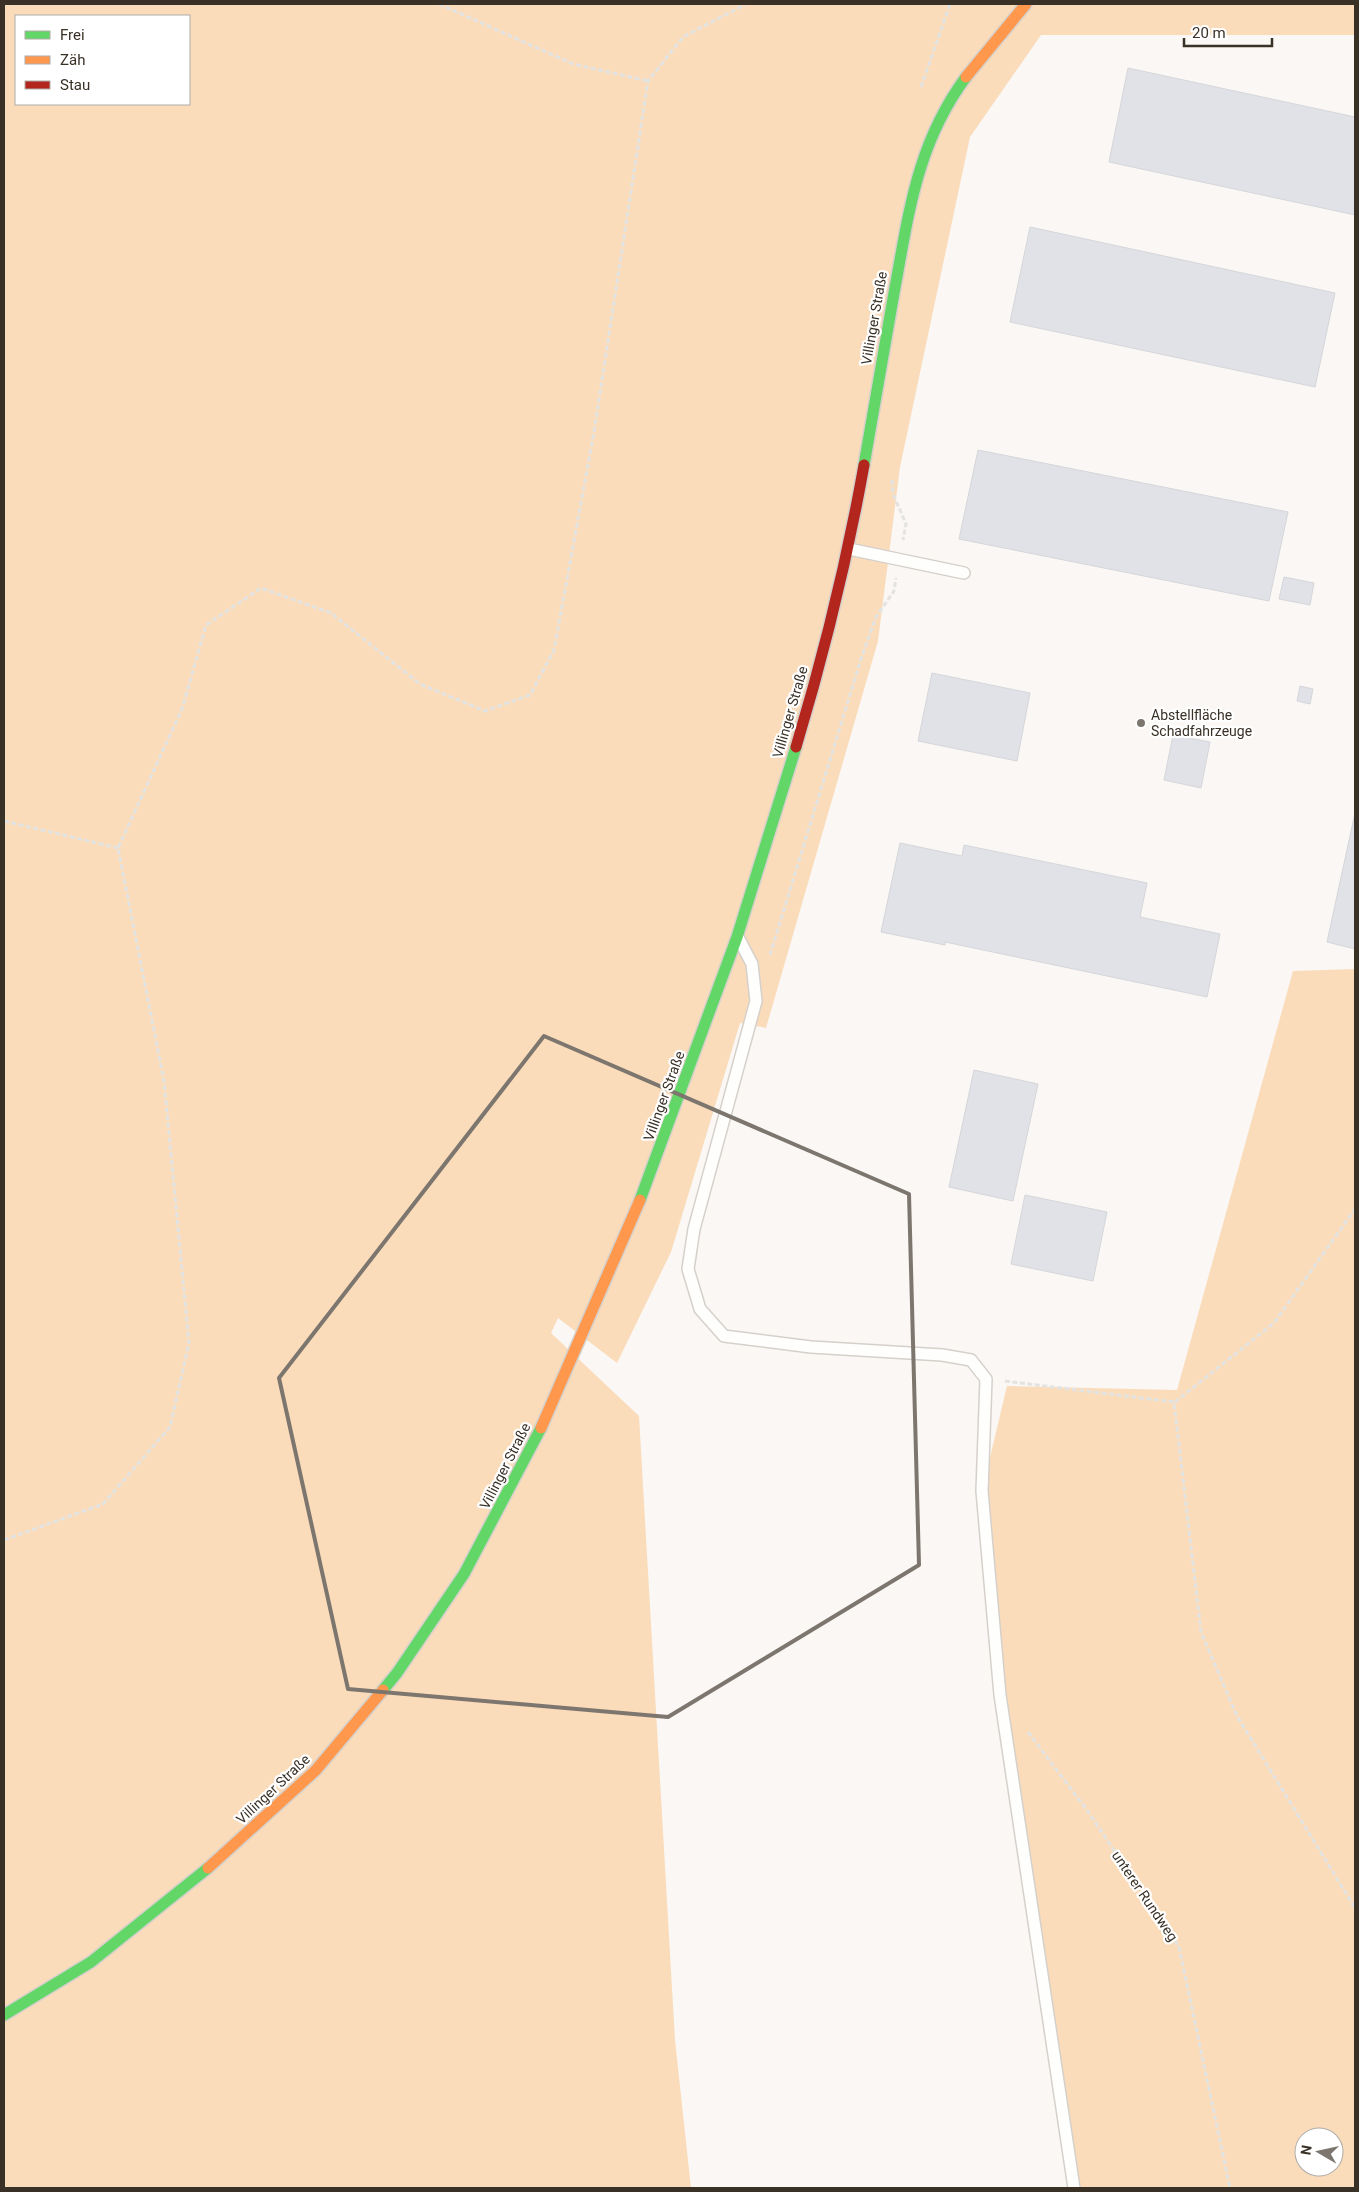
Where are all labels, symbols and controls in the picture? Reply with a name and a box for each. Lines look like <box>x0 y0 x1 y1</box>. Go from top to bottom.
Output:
legend <box>15 15 190 105</box>
scale bar <box>1184 15 1272 47</box>
text: 20 m <box>1192 24 1226 42</box>
text: Frei <box>60 26 85 44</box>
text: Zäh <box>60 51 85 69</box>
text: Stau <box>60 76 90 94</box>
street label: Villinger Straße <box>858 270 890 366</box>
street label: Villinger Straße <box>769 664 811 760</box>
place label: Abstellfläche Schadfahrzeuge <box>1151 707 1252 739</box>
marker: Abstellfläche Schadfahrzeuge <box>1135 717 1147 729</box>
street label: Villinger Straße <box>640 1049 688 1143</box>
street label: Villinger Straße <box>476 1420 534 1512</box>
street label: Villinger Straße <box>233 1751 313 1827</box>
street label: unterer Rundweg <box>1109 1848 1181 1944</box>
north arrow <box>1294 2127 1344 2177</box>
text: N <box>1297 2144 1315 2156</box>

